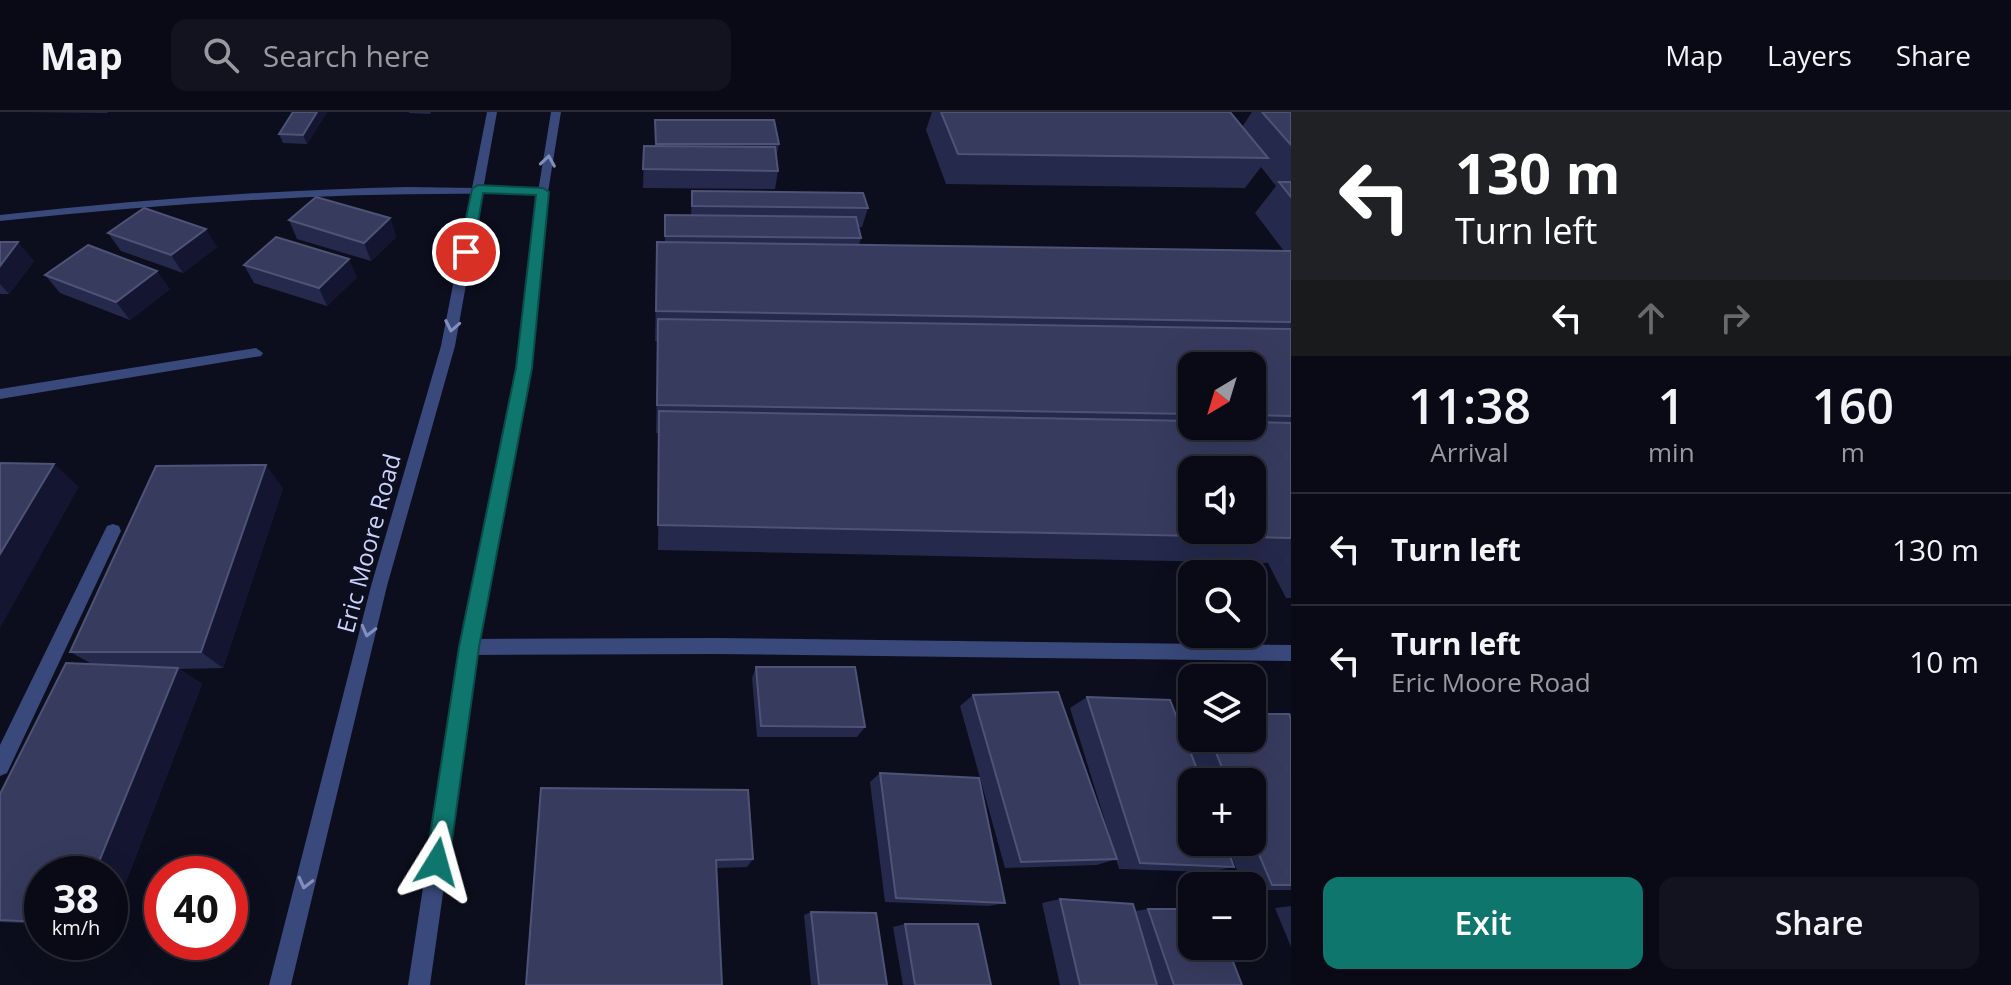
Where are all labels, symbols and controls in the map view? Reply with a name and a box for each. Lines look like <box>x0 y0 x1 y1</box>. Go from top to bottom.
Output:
search box <box>171 19 731 91</box>
text: Map <box>40 29 123 81</box>
icon: search <box>199 33 243 77</box>
text: Search here <box>263 35 430 76</box>
text: Map <box>1665 36 1723 74</box>
text: Layers <box>1767 36 1852 74</box>
text: Share <box>1896 36 1971 74</box>
text: 130 m <box>1455 134 1621 210</box>
icon: left <box>1323 144 1427 248</box>
one-way arrow <box>539 155 556 168</box>
text: Turn left <box>1455 206 1597 255</box>
pin <box>432 218 500 286</box>
icon: arrive <box>444 230 488 274</box>
icon: left <box>1545 296 1589 340</box>
icon: ahead <box>1629 296 1673 340</box>
icon: right <box>1713 296 1757 340</box>
one-way arrow <box>444 320 461 333</box>
north arrow <box>1178 352 1266 440</box>
map controls <box>1178 352 1266 960</box>
text: 11:38 <box>1408 373 1531 438</box>
text: 1 <box>1658 373 1685 438</box>
text: 160 <box>1812 373 1894 438</box>
text: Arrival <box>1430 434 1509 470</box>
text: min <box>1648 434 1695 470</box>
text: m <box>1841 434 1865 470</box>
street label: Eric Moore Road <box>328 450 408 636</box>
button: sound <box>1178 456 1266 544</box>
icon: left <box>1323 527 1367 571</box>
text: Turn left <box>1391 529 1521 570</box>
text: 130 m <box>1892 529 1979 570</box>
button: search <box>1178 560 1266 648</box>
one-way arrow <box>360 623 377 637</box>
text: Turn left <box>1391 623 1521 664</box>
icon: left <box>1323 639 1367 683</box>
text: 10 m <box>1909 641 1979 682</box>
button: layers <box>1178 664 1266 752</box>
text: Eric Moore Road <box>1391 664 1591 700</box>
button: + <box>1178 768 1266 856</box>
position arrow <box>395 820 479 904</box>
speed limit sign: 40 <box>144 856 248 960</box>
text: 38 <box>53 870 99 925</box>
button: − <box>1178 872 1266 960</box>
one-way arrow <box>298 876 315 890</box>
button: Exit <box>1323 877 1643 969</box>
button: Share <box>1659 877 1979 969</box>
text: km/h <box>52 914 100 941</box>

